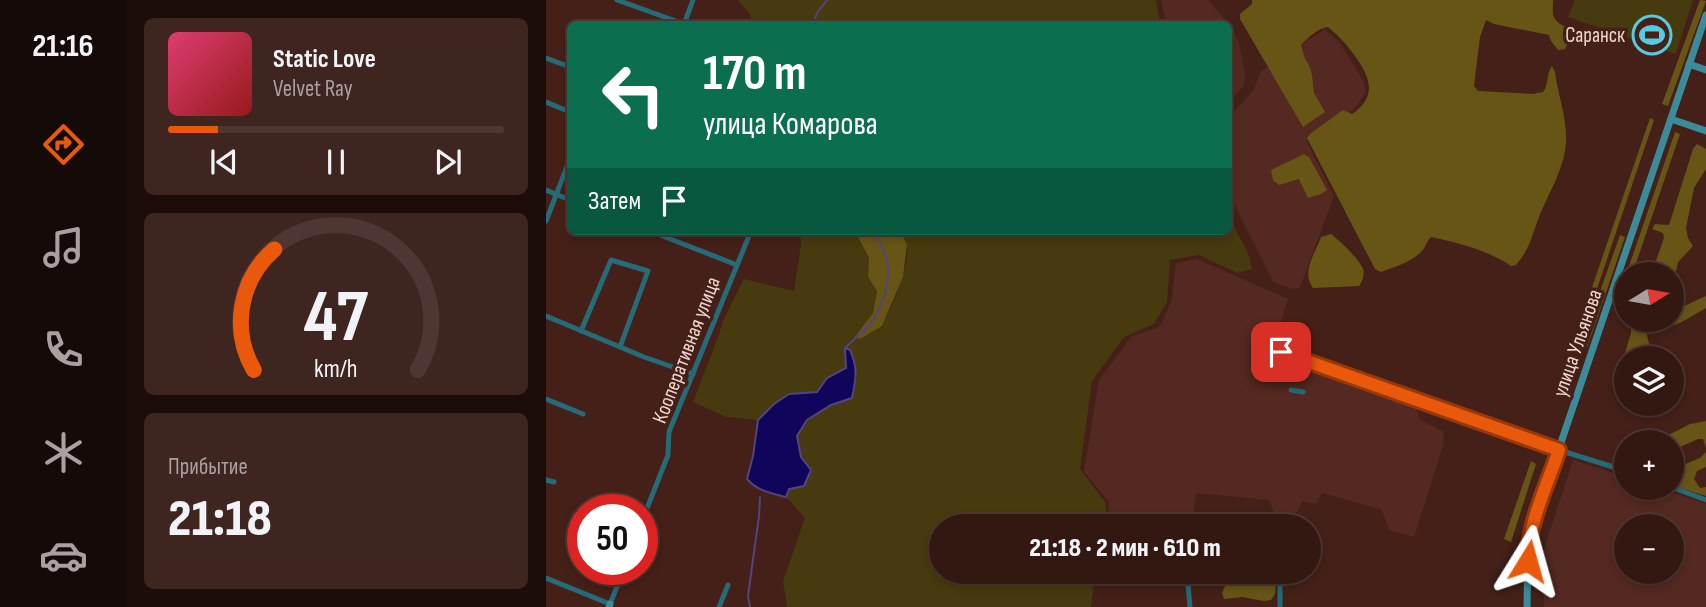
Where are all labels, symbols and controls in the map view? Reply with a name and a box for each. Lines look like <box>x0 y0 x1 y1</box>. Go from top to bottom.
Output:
sports icon: Саранск <box>1631 14 1673 56</box>
place label: Саранск <box>1565 23 1625 48</box>
text: 21:16 <box>32 27 94 66</box>
text: Static Love <box>273 44 376 75</box>
text: 170 m <box>703 45 807 104</box>
icon: left <box>588 49 679 140</box>
text: Velvet Ray <box>273 75 353 103</box>
text: улица Комарова <box>703 105 878 144</box>
icon: directions <box>39 120 88 169</box>
icon: previous <box>205 143 243 181</box>
icon: pause <box>317 143 355 181</box>
icon: next <box>429 143 467 181</box>
icon: arrive <box>655 182 693 220</box>
text: Затем <box>588 186 641 217</box>
icon: music <box>39 223 88 272</box>
north arrow <box>1614 262 1684 332</box>
map controls <box>1614 262 1684 584</box>
text: 47 <box>304 274 369 362</box>
street label: Кооперативная улица <box>647 274 726 427</box>
street label: улица Ульянова <box>1547 286 1608 400</box>
pin <box>1251 322 1311 382</box>
icon: phone <box>39 325 88 374</box>
icon: arrive <box>1262 333 1300 371</box>
button: layers <box>1614 346 1684 416</box>
text: km/h <box>314 353 358 384</box>
icon: climate <box>39 428 88 477</box>
button: + <box>1614 430 1684 500</box>
text: Прибытие <box>168 453 248 481</box>
text: 21:18 <box>168 488 272 551</box>
speed limit sign: 50 <box>567 494 658 585</box>
button: − <box>1614 514 1684 584</box>
position arrow <box>1491 524 1565 598</box>
icon: car <box>39 531 88 580</box>
text: 21:18 · 2 мин · 610 m <box>1029 533 1221 564</box>

